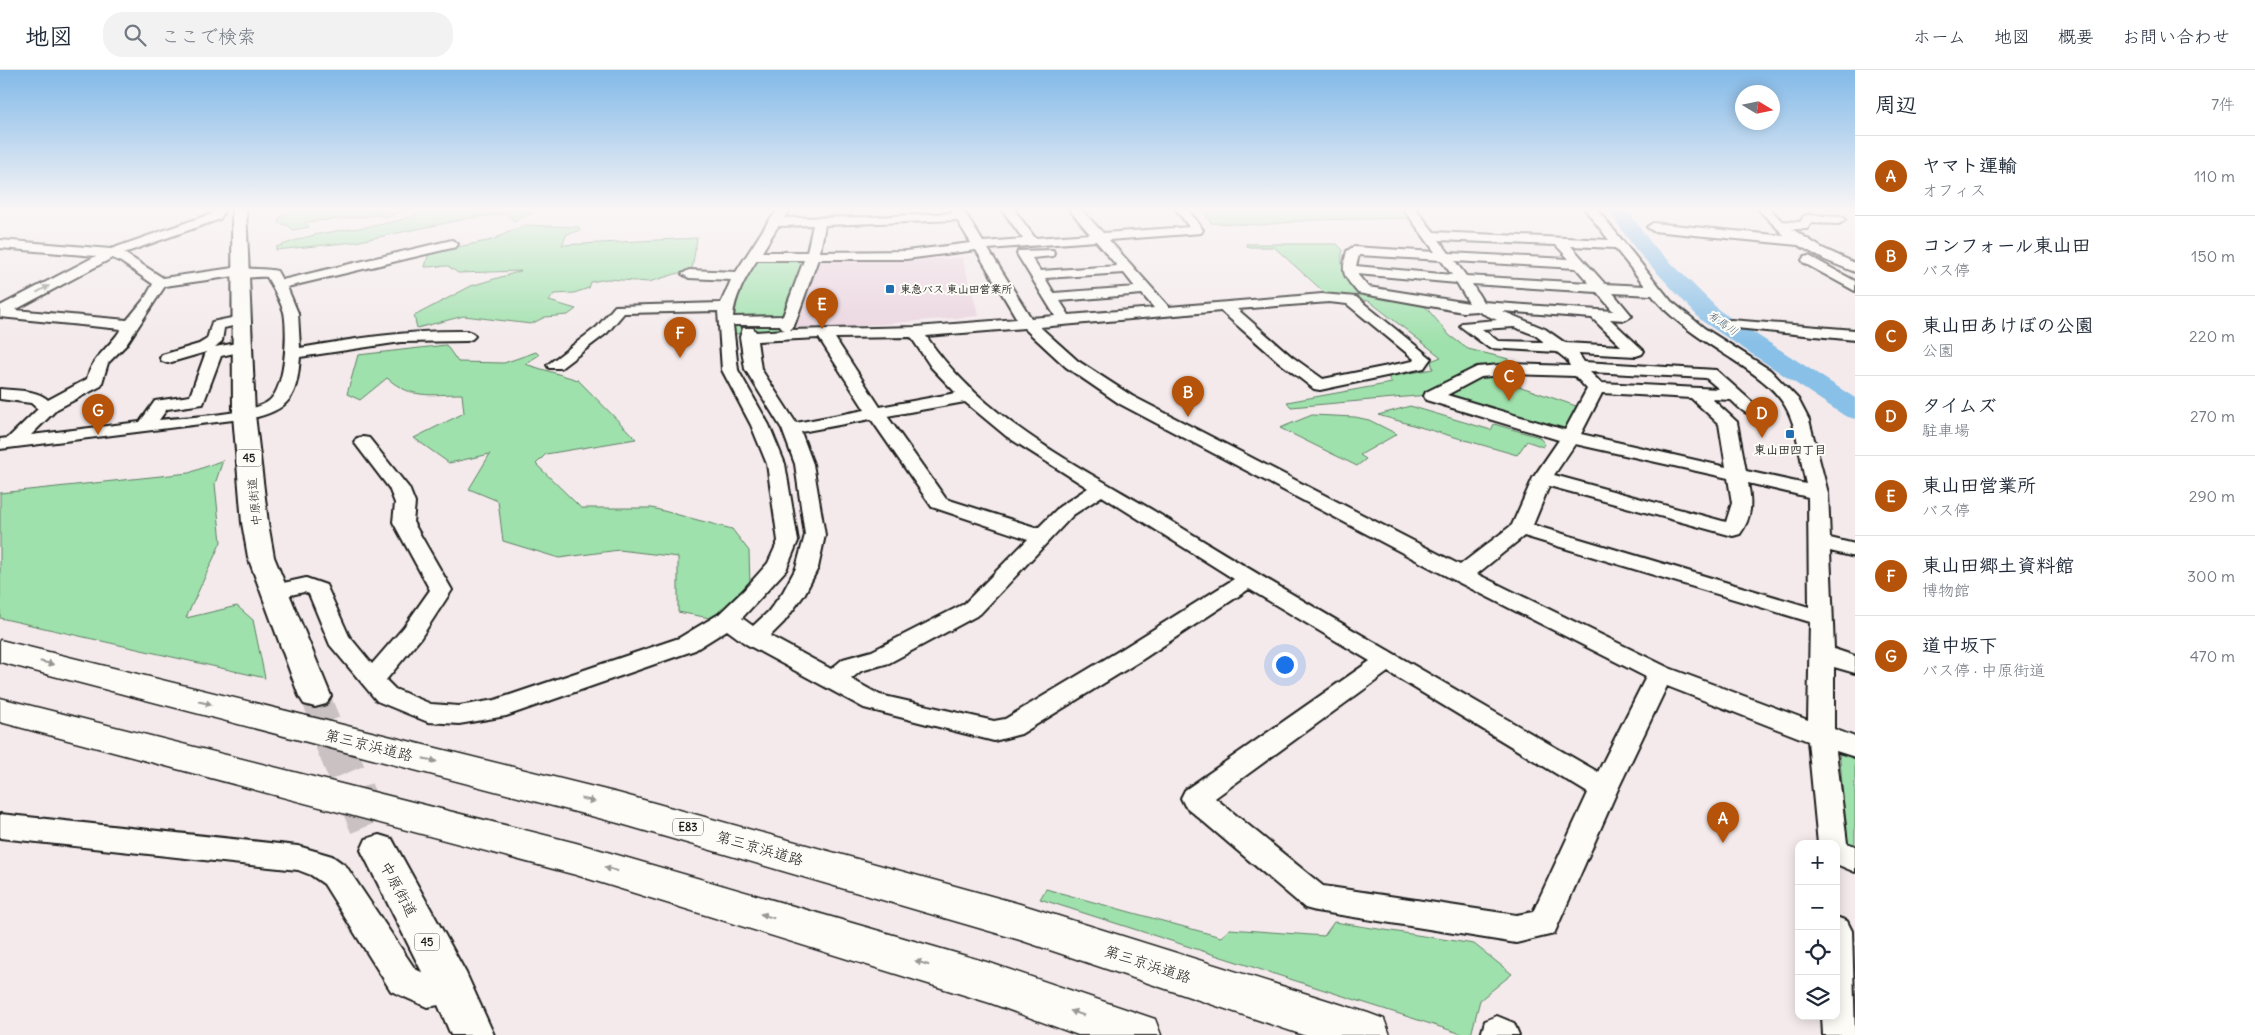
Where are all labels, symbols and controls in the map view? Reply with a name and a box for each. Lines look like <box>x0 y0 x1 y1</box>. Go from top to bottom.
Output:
search box <box>103 12 453 57</box>
text: 地図 <box>25 21 73 51</box>
icon: search <box>121 21 149 49</box>
text: ここで検索 <box>161 24 256 48</box>
text: ホーム <box>1913 25 1966 48</box>
text: 地図 <box>1994 25 2030 48</box>
text: 概要 <box>2058 25 2094 48</box>
text: お問い合わせ <box>2122 25 2230 48</box>
north arrow <box>1735 85 1780 130</box>
text: 周辺 <box>1875 91 1917 118</box>
text: 7件 <box>2211 94 2235 114</box>
text: ヤマト運輸 <box>1922 153 2017 177</box>
text: A <box>1886 166 1896 186</box>
text: 110 m <box>2194 166 2235 186</box>
text: オフィス <box>1922 180 1986 200</box>
text: コンフォール東山田 <box>1922 233 2091 257</box>
text: B <box>1886 246 1896 266</box>
text: 150 m <box>2191 246 2235 266</box>
text: バス停 <box>1922 260 1970 280</box>
place label: 東急バス 東山田営業所 <box>900 282 1013 296</box>
marker: 東急バス 東山田営業所 <box>884 283 896 295</box>
one-way arrow <box>36 285 50 293</box>
pin: E <box>806 288 838 329</box>
water label: 有馬川 <box>1705 308 1741 338</box>
text: 東山田あけぼの公園 <box>1922 313 2094 337</box>
pin: F <box>664 317 696 358</box>
text: C <box>1886 326 1896 346</box>
text: 220 m <box>2189 326 2235 346</box>
text: 公園 <box>1922 340 1954 360</box>
pin: C <box>1493 360 1525 401</box>
pin: B <box>1172 376 1204 417</box>
text: タイムズ <box>1922 393 1996 417</box>
pin: G <box>82 394 114 435</box>
pin: D <box>1746 397 1778 438</box>
text: D <box>1885 406 1897 426</box>
text: 270 m <box>2190 406 2235 426</box>
text: 駐車場 <box>1922 420 1970 440</box>
marker: 東山田四丁目 <box>1784 428 1796 440</box>
place label: 東山田四丁目 <box>1754 442 1826 457</box>
road number: 45 <box>236 449 262 466</box>
text: 東山田営業所 <box>1922 473 2036 497</box>
street label: 中原街道 <box>244 477 264 527</box>
text: E <box>1886 486 1896 506</box>
text: 290 m <box>2189 486 2235 506</box>
text: バス停 <box>1922 500 1970 520</box>
text: 東山田郷土資料館 <box>1922 553 2074 577</box>
text: F <box>1886 566 1896 586</box>
text: 300 m <box>2187 566 2235 586</box>
text: 博物館 <box>1922 580 1970 600</box>
text: 道中坂下 <box>1922 633 1998 657</box>
text: G <box>1885 646 1897 666</box>
text: 470 m <box>2190 646 2235 666</box>
your location <box>1272 652 1298 678</box>
one-way arrow <box>40 660 55 668</box>
text: バス停 · 中原街道 <box>1922 660 2045 680</box>
one-way arrow <box>197 699 212 707</box>
street label: 第三京浜道路 <box>323 725 415 765</box>
one-way arrow <box>423 756 438 764</box>
one-way arrow <box>580 796 595 804</box>
pin: A <box>1707 802 1739 843</box>
road number: E83 <box>673 819 703 836</box>
street label: 第三京浜道路 <box>714 826 806 870</box>
map controls <box>1795 840 1840 1020</box>
button: + <box>1795 840 1840 885</box>
street label: 中原街道 <box>377 858 421 920</box>
one-way arrow <box>604 865 619 873</box>
button: − <box>1795 885 1840 930</box>
one-way arrow <box>759 912 774 919</box>
button: locate <box>1795 930 1840 975</box>
road number: 45 <box>414 934 440 950</box>
street label: 第三京浜道路 <box>1102 941 1194 987</box>
one-way arrow <box>915 959 930 966</box>
button: layers <box>1795 975 1840 1020</box>
one-way arrow <box>1069 1009 1084 1017</box>

